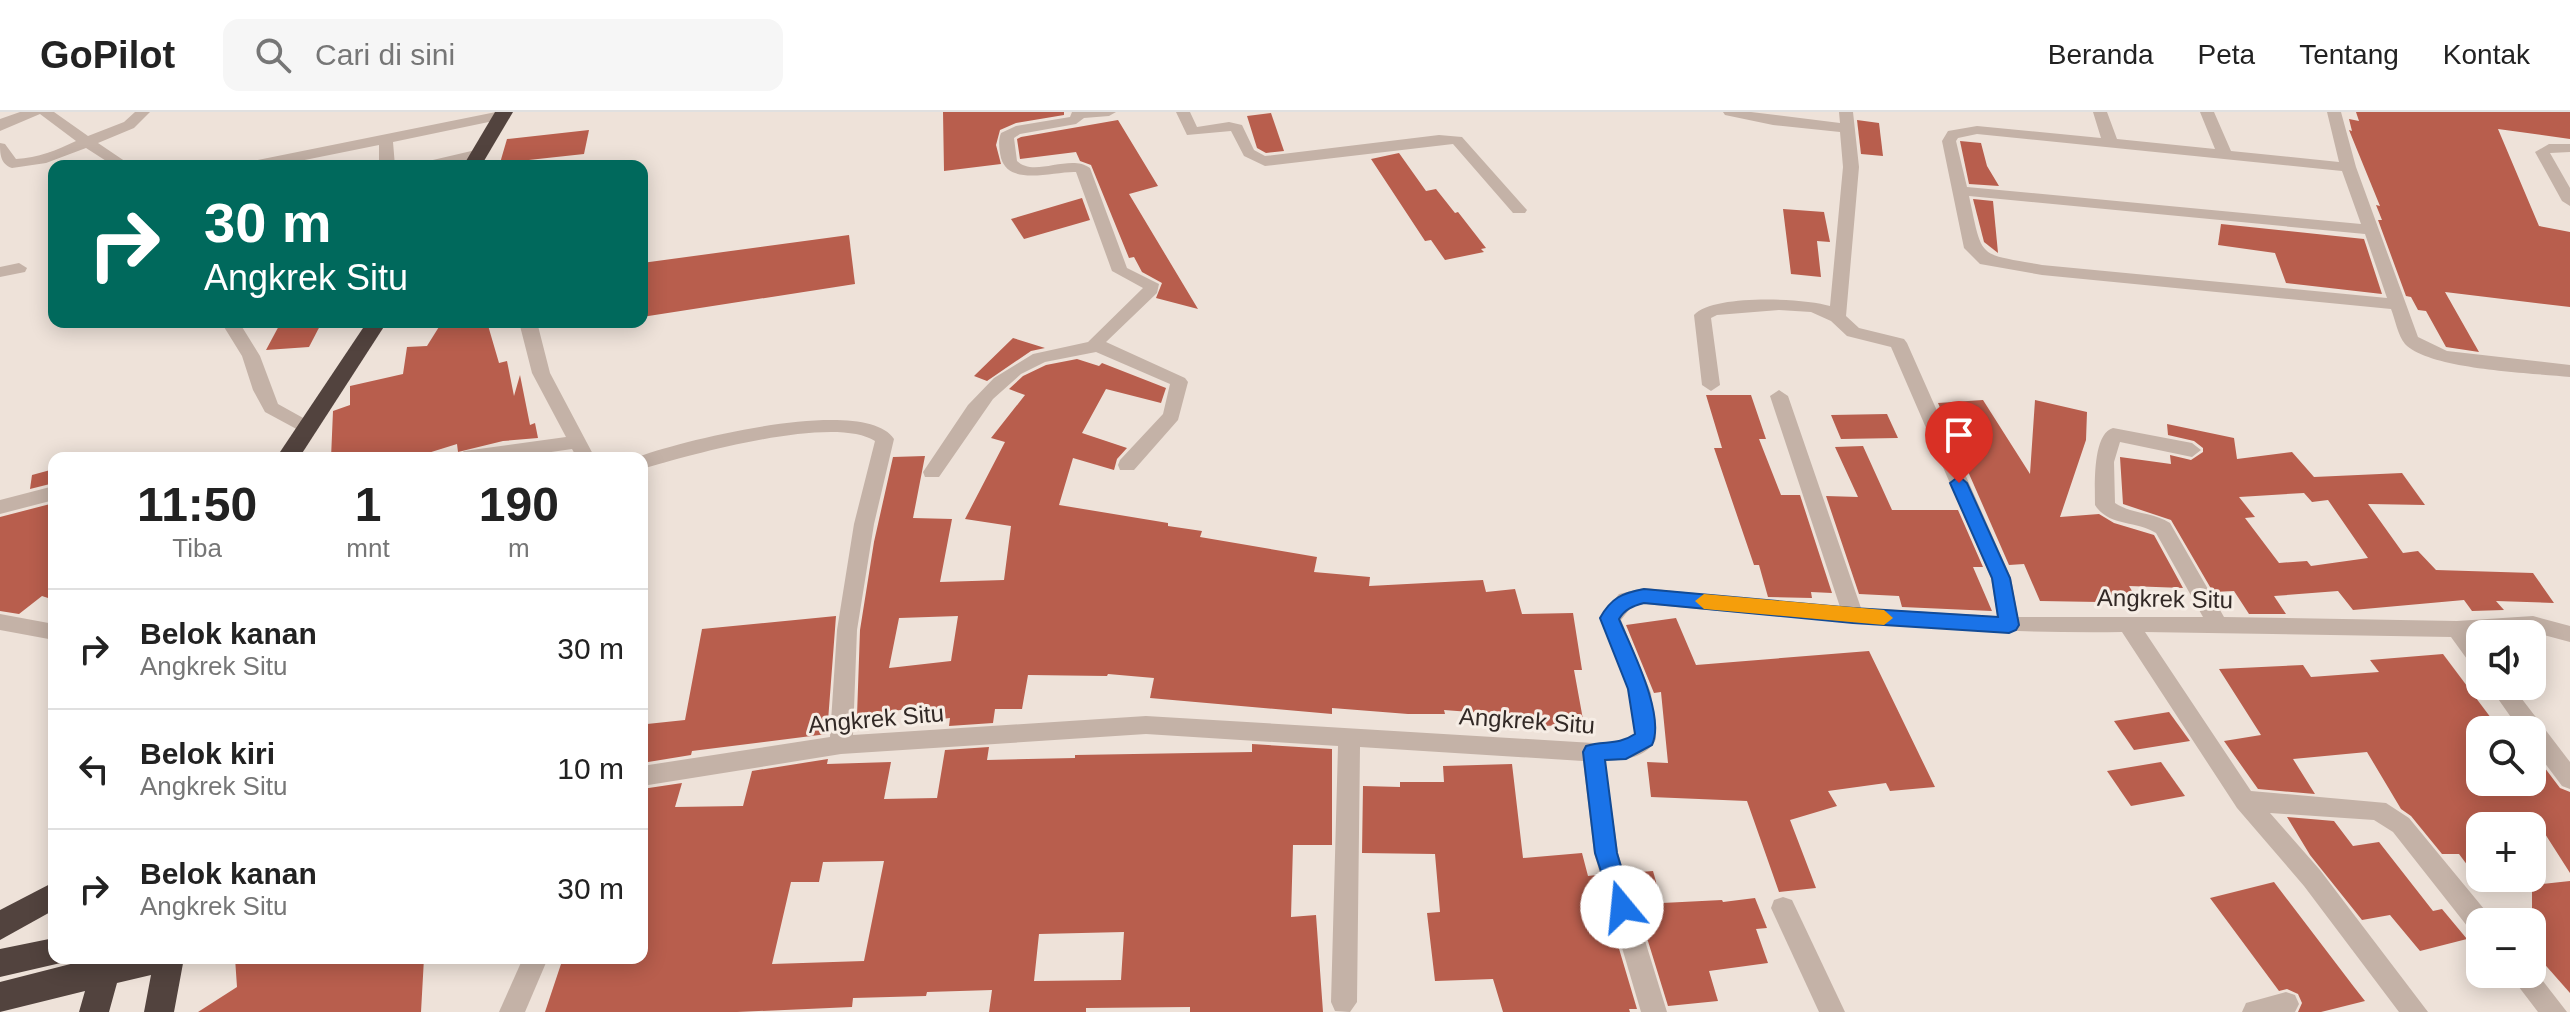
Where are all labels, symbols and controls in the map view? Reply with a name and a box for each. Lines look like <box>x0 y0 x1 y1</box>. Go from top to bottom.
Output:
search box <box>223 19 783 91</box>
icon: search <box>251 33 295 77</box>
text: GoPilot <box>40 34 175 76</box>
text: Cari di sini <box>315 38 455 71</box>
text: Beranda <box>2048 39 2154 70</box>
text: Peta <box>2198 39 2255 70</box>
text: Tentang <box>2299 39 2399 70</box>
text: Kontak <box>2443 39 2530 70</box>
text: 30 m <box>204 191 332 254</box>
icon: right <box>72 192 176 296</box>
text: Angkrek Situ <box>204 257 408 298</box>
pin <box>1925 401 1993 483</box>
icon: arrive <box>1937 413 1981 457</box>
text: 11:50 <box>137 478 257 531</box>
text: 1 <box>355 478 381 531</box>
text: 190 <box>479 478 559 531</box>
text: Tiba <box>172 533 222 563</box>
text: mnt <box>346 533 390 563</box>
text: m <box>508 533 530 563</box>
street label: Angkrek Situ <box>2097 584 2233 613</box>
text: Belok kanan <box>140 617 317 650</box>
map controls <box>2466 620 2546 988</box>
button: sound <box>2466 620 2546 700</box>
icon: right <box>72 627 116 671</box>
text: 30 m <box>557 632 624 665</box>
text: Angkrek Situ <box>140 651 287 681</box>
street label: Angkrek Situ <box>807 699 945 738</box>
street label: Angkrek Situ <box>1458 702 1596 739</box>
button: search <box>2466 716 2546 796</box>
text: Belok kiri <box>140 737 275 770</box>
icon: left <box>72 747 116 791</box>
text: 10 m <box>557 752 624 785</box>
text: Angkrek Situ <box>140 771 287 801</box>
button: + <box>2466 812 2546 892</box>
text: Belok kanan <box>140 857 317 890</box>
position arrow <box>1580 865 1664 949</box>
icon: right <box>72 867 116 911</box>
text: 30 m <box>557 872 624 905</box>
text: Angkrek Situ <box>140 891 287 921</box>
button: − <box>2466 908 2546 988</box>

